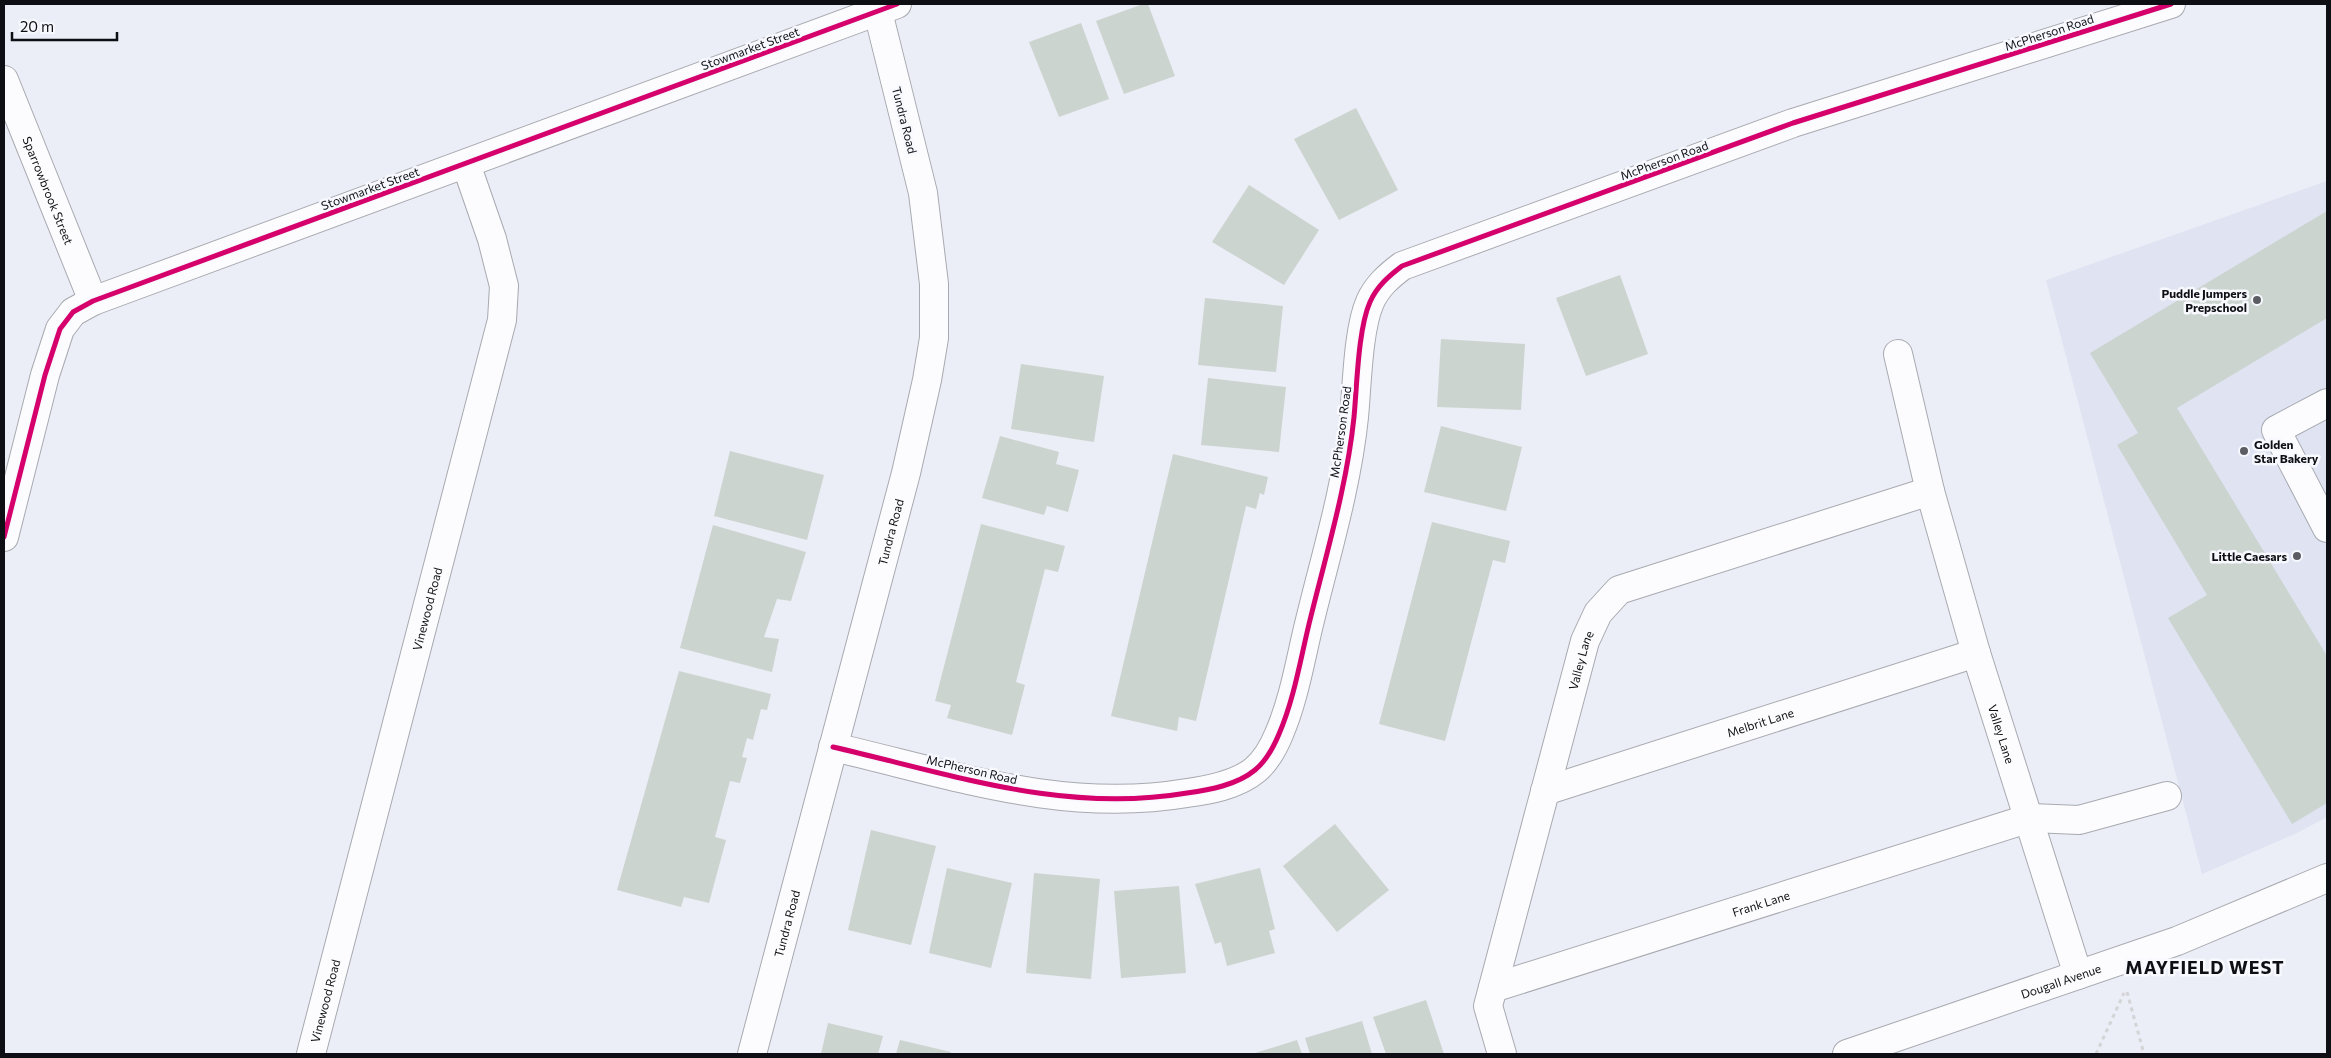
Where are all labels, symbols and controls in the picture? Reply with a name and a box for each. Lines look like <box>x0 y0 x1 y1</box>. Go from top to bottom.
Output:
scale bar <box>12 10 118 42</box>
street label: McPherson Road <box>2003 11 2095 53</box>
text: 20 m <box>20 17 54 35</box>
street label: Stowmarket Street <box>699 24 801 72</box>
street label: Tundra Road <box>890 85 920 155</box>
street label: Sparrowbrook Street <box>20 134 76 247</box>
street label: McPherson Road <box>1618 138 1710 182</box>
street label: Stowmarket Street <box>319 164 421 212</box>
place label: Puddle Jumpers Prepschool <box>2161 286 2247 314</box>
marker: Puddle Jumpers Prepschool <box>2251 294 2263 306</box>
street label: McPherson Road <box>1327 385 1353 479</box>
place label: Golden Star Bakery <box>2254 437 2319 465</box>
marker: Golden Star Bakery <box>2238 445 2250 457</box>
street label: Tundra Road <box>875 497 906 567</box>
place label: Little Caesars <box>2212 549 2287 563</box>
marker: Little Caesars <box>2291 550 2303 562</box>
street label: Vinewood Road <box>409 566 444 652</box>
street label: Valley Lane <box>1565 628 1596 691</box>
street label: Valley Lane <box>1986 703 2018 765</box>
street label: Melbrit Lane <box>1725 705 1795 739</box>
street label: McPherson Road <box>925 752 1019 786</box>
street label: Frank Lane <box>1730 887 1792 919</box>
street label: Tundra Road <box>771 889 802 958</box>
district label: MAYFIELD WEST <box>2125 956 2285 978</box>
street label: Vinewood Road <box>307 958 342 1044</box>
street label: Dougall Avenue <box>2019 961 2103 1001</box>

